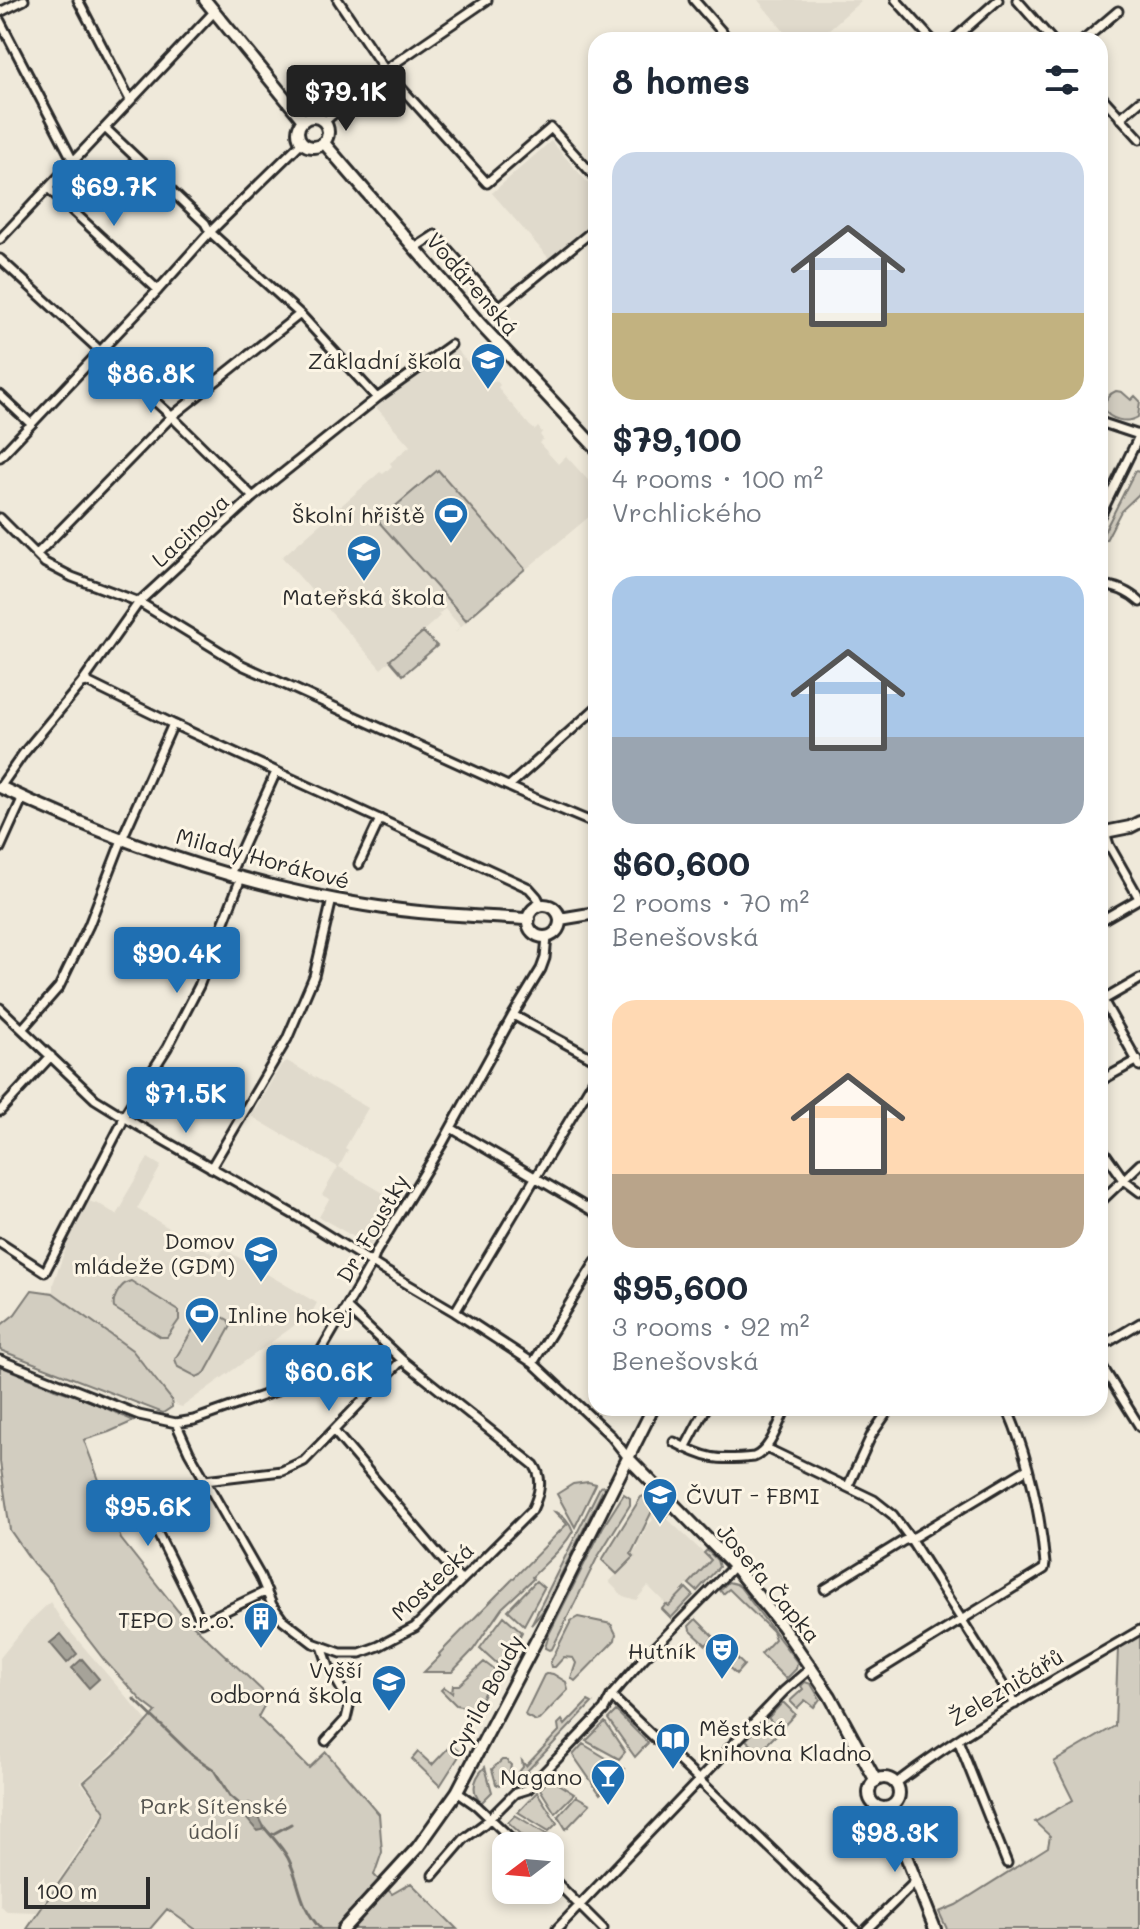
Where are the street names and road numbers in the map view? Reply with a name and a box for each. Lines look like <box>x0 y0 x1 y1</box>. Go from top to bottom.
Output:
street label: Vodárenská <box>420 226 526 342</box>
street label: Lacinova <box>145 487 235 573</box>
street label: Milady Horákové <box>173 821 353 895</box>
street label: Dr. Foustky <box>329 1169 415 1287</box>
street label: Josefa Čapka <box>711 1517 827 1649</box>
street label: Mostecká <box>384 1535 480 1627</box>
street label: Cyrila Boudy <box>440 1629 530 1763</box>
street label: Železničářů <box>943 1641 1069 1733</box>

